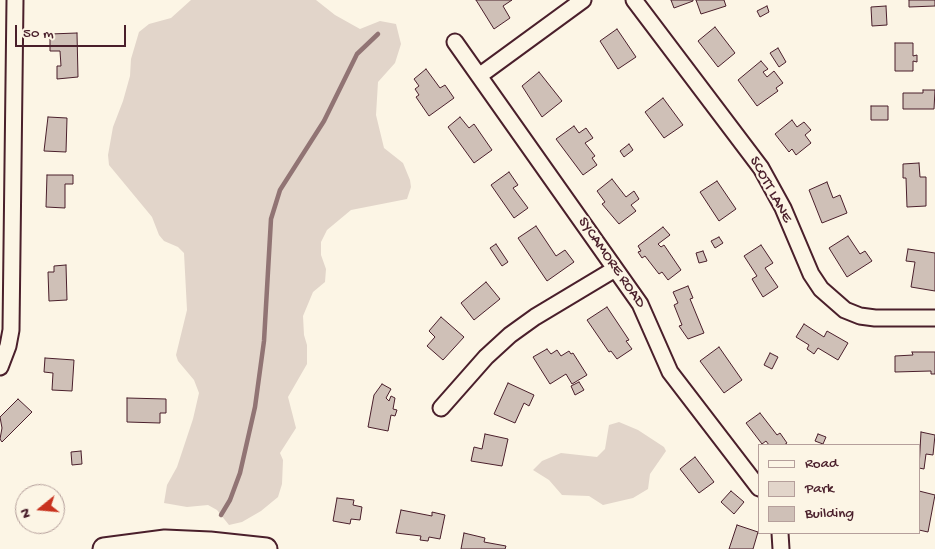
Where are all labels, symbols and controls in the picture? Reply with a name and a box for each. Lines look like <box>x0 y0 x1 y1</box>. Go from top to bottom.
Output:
scale bar <box>18 15 129 47</box>
text: 50 m <box>23 25 54 43</box>
street label: SCOTT LANE <box>745 154 795 226</box>
street label: SYCAMORE ROAD <box>573 214 649 312</box>
legend <box>758 444 920 534</box>
text: Road <box>805 455 838 473</box>
text: Park <box>805 480 834 498</box>
north arrow <box>15 484 65 534</box>
text: Building <box>805 505 854 523</box>
text: N <box>17 506 36 520</box>

